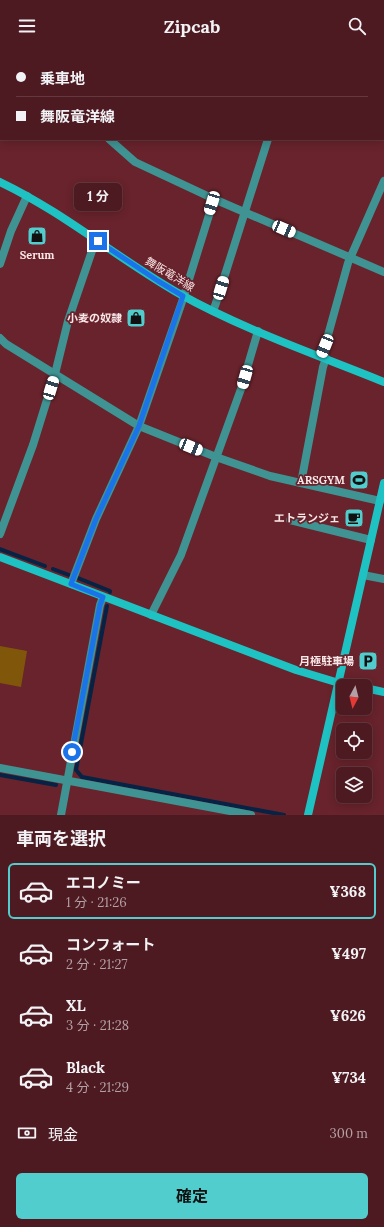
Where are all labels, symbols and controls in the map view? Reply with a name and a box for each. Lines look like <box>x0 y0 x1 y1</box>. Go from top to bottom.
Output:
icon: menu <box>16 15 38 37</box>
text: Zipcab <box>164 15 220 38</box>
icon: search <box>346 15 368 37</box>
text: 乗車地 <box>40 69 85 88</box>
text: 舞阪竜洋線 <box>40 107 115 126</box>
callout: 1 分 <box>74 183 122 211</box>
text: 1 分 <box>87 188 109 205</box>
car <box>203 190 221 216</box>
car <box>271 219 297 239</box>
shop icon: Serum <box>26 225 48 247</box>
route end <box>89 232 107 250</box>
place label: Serum <box>20 248 54 262</box>
street label: 舞阪竜洋線 <box>143 254 197 294</box>
car <box>212 275 230 301</box>
shop icon: 小麦の奴隷 <box>125 307 147 329</box>
place label: 小麦の奴隷 <box>67 311 122 325</box>
car <box>315 333 335 359</box>
car <box>236 364 254 390</box>
car <box>42 375 60 401</box>
car <box>178 437 204 457</box>
sports icon: ARSGYM <box>348 469 370 491</box>
place label: ARSGYM <box>297 473 345 487</box>
cafe icon: エトランジェ <box>343 507 365 529</box>
place label: エトランジェ <box>274 511 340 525</box>
parking icon: 月極駐車場 <box>357 650 379 672</box>
place label: 月極駐車場 <box>299 654 354 668</box>
north arrow <box>336 679 372 715</box>
map controls <box>336 679 372 803</box>
button: locate <box>336 723 372 759</box>
route start <box>63 743 81 761</box>
button: layers <box>336 767 372 803</box>
text: 車両を選択 <box>16 827 106 850</box>
icon: car <box>18 873 54 909</box>
text: エコノミー <box>66 873 141 892</box>
text: ¥368 <box>330 882 366 901</box>
text: 1 分 · 21:26 <box>66 894 127 911</box>
icon: car <box>18 935 54 971</box>
text: コンフォート <box>66 935 156 954</box>
text: ¥497 <box>331 944 366 963</box>
text: 2 分 · 21:27 <box>66 956 127 973</box>
text: XL <box>66 996 86 1015</box>
icon: car <box>18 997 54 1033</box>
text: ¥626 <box>330 1006 366 1025</box>
text: 3 分 · 21:28 <box>66 1017 129 1034</box>
text: Black <box>66 1058 105 1077</box>
icon: car <box>18 1059 54 1095</box>
text: ¥734 <box>332 1068 366 1087</box>
text: 4 分 · 21:29 <box>66 1079 129 1096</box>
icon: cash <box>16 1122 38 1144</box>
text: 現金 <box>48 1125 78 1144</box>
text: 300 m <box>330 1125 368 1142</box>
button: 確定 <box>16 1173 368 1219</box>

